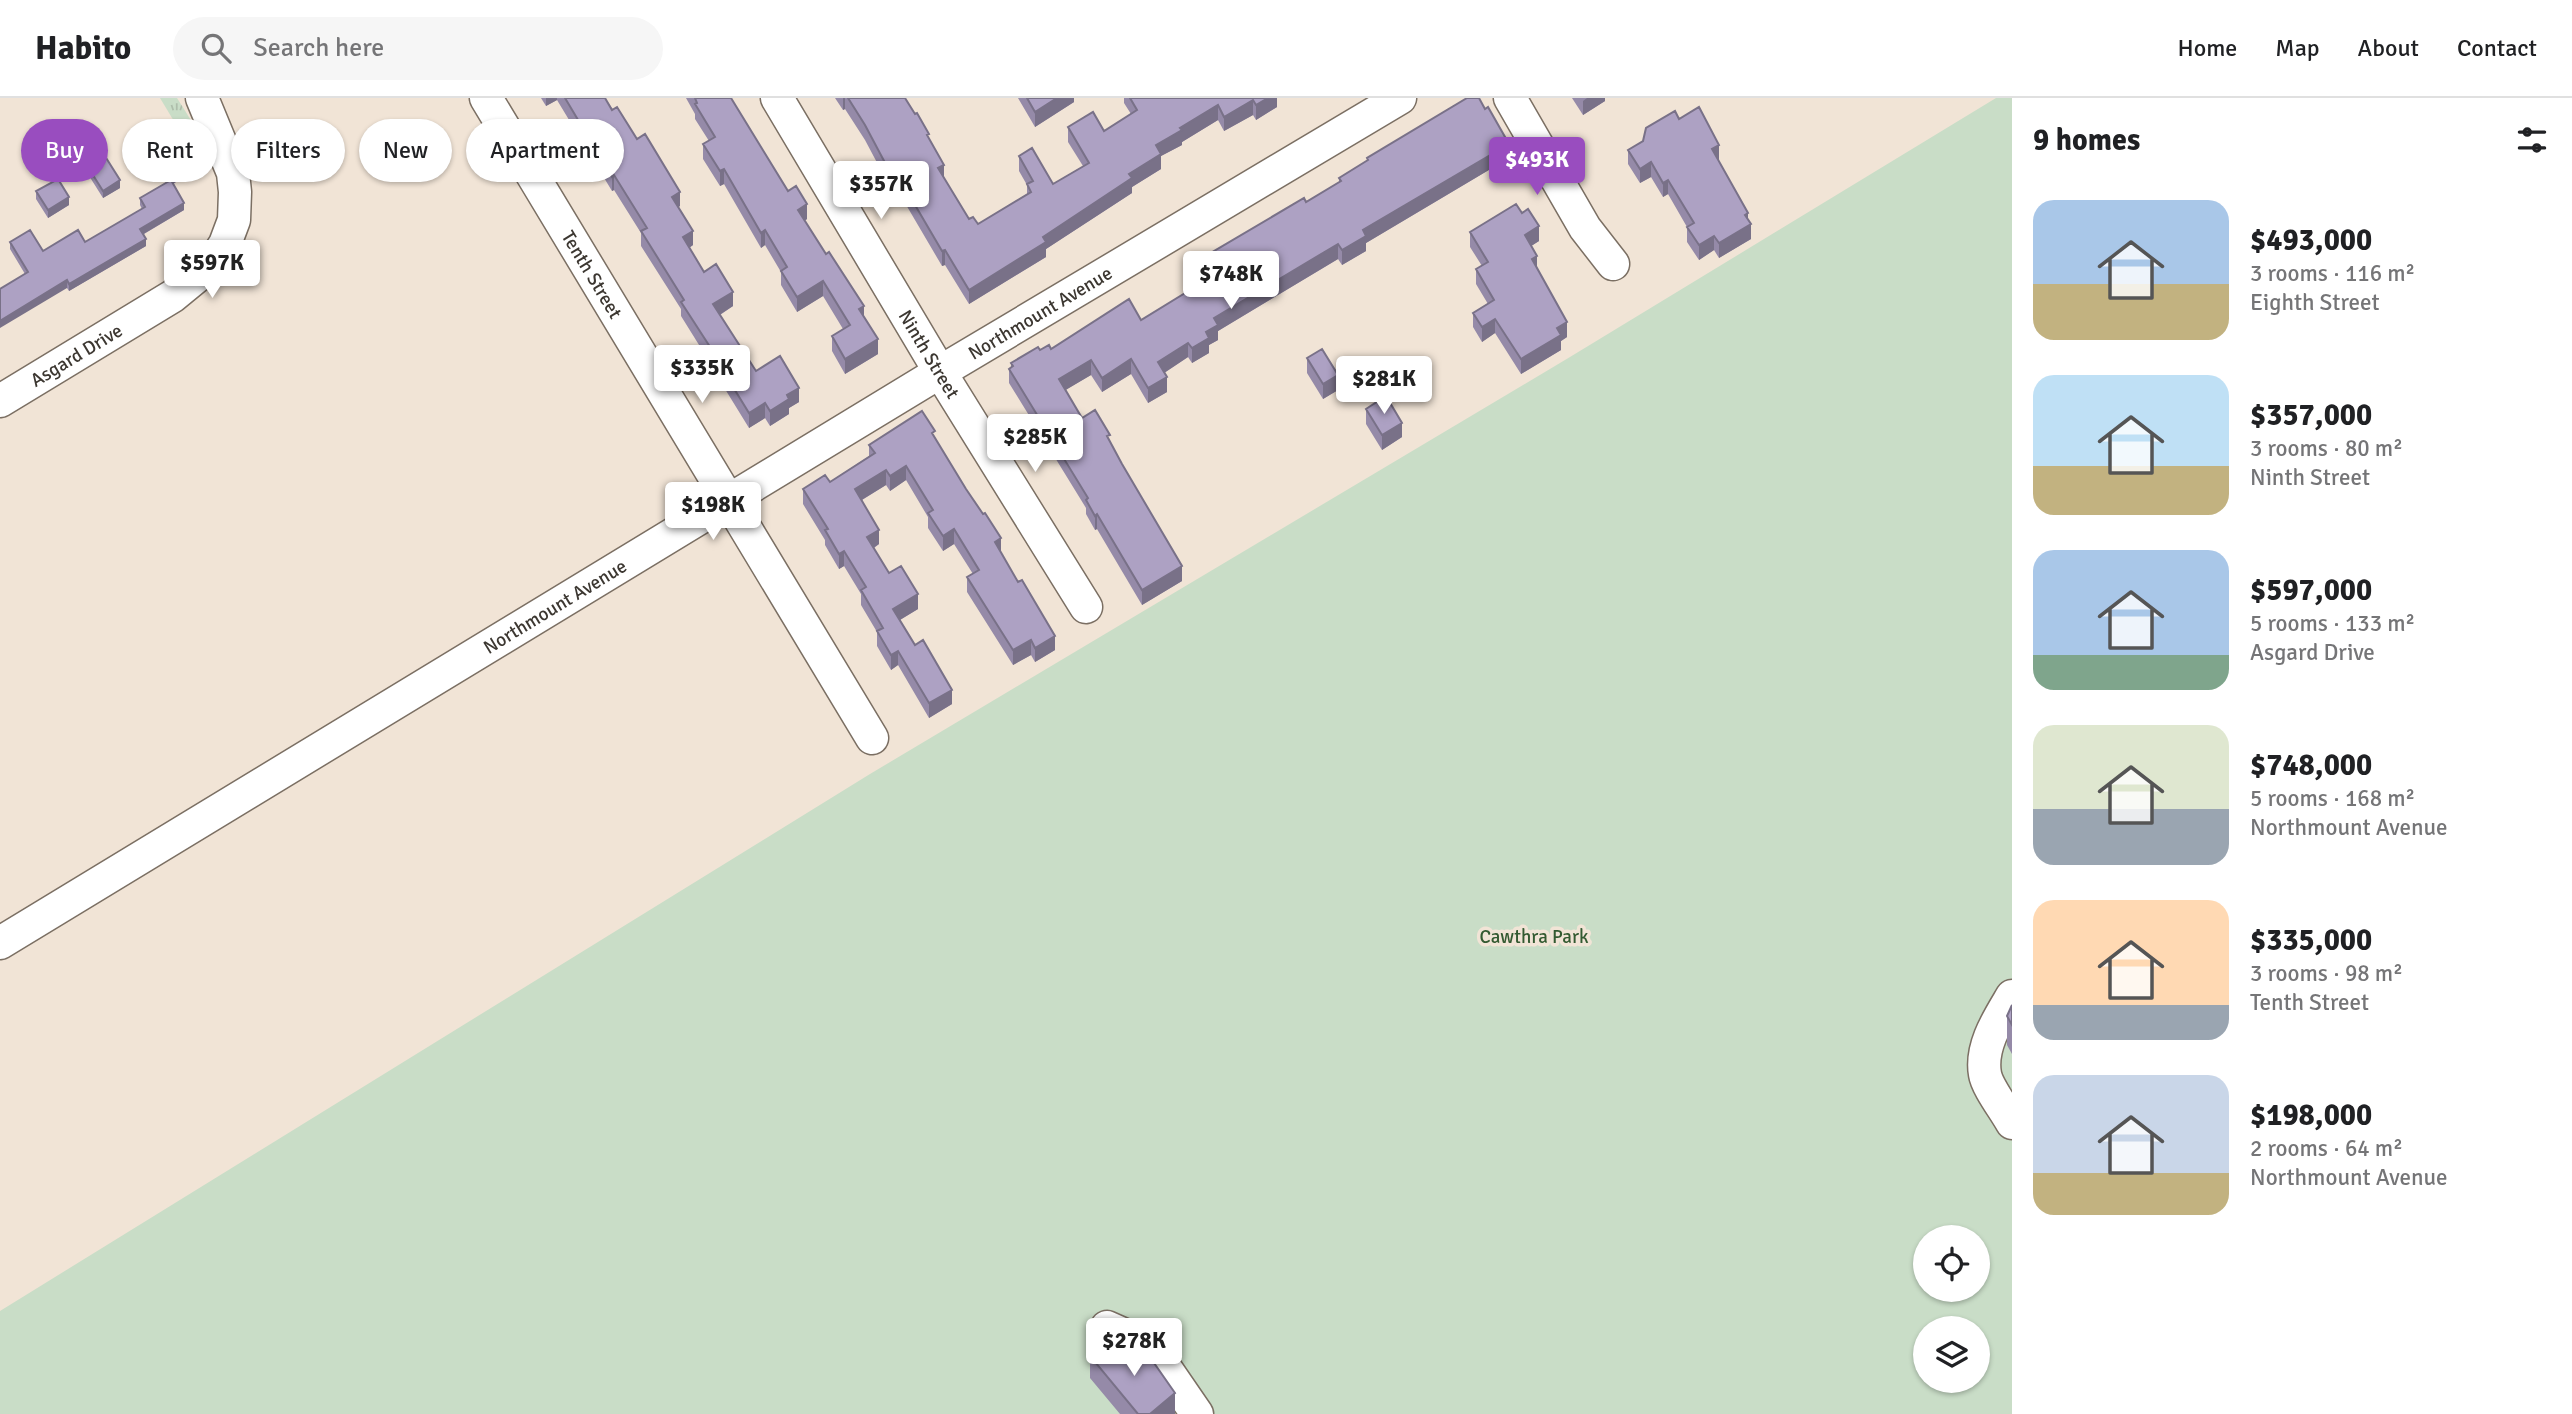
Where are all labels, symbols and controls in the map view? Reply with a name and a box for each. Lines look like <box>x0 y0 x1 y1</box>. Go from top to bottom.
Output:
search box <box>173 17 663 80</box>
text: Habito <box>35 28 131 69</box>
icon: search <box>197 29 235 67</box>
text: Search here <box>253 32 384 64</box>
text: Home <box>2177 33 2237 63</box>
text: Map <box>2275 33 2320 63</box>
text: About <box>2358 33 2419 63</box>
text: Contact <box>2457 33 2537 63</box>
chip: Buy <box>21 119 108 182</box>
chip: Rent <box>122 119 217 182</box>
chip: Filters <box>231 119 345 182</box>
chip: New <box>359 119 452 182</box>
chip: Apartment <box>466 119 624 182</box>
icon: filters <box>2513 121 2551 159</box>
text: 9 homes <box>2033 122 2140 159</box>
pin: $493K <box>1488 138 1586 197</box>
text: $493K <box>1505 145 1569 174</box>
pin: $357K <box>832 162 930 221</box>
text: $357K <box>849 169 913 198</box>
text: $493,000 <box>2250 222 2372 259</box>
street label: Tenth Street <box>556 227 627 324</box>
icon: home <box>2089 228 2173 312</box>
pin: $597K <box>163 240 261 300</box>
text: $597K <box>180 248 244 277</box>
pin: $748K <box>1182 252 1280 311</box>
text: $748K <box>1199 259 1263 288</box>
text: 3 rooms · 116 m² <box>2250 259 2415 288</box>
street label: Northmount Avenue <box>964 261 1117 366</box>
text: Eighth Street <box>2250 288 2379 317</box>
street label: Ninth Street <box>893 306 965 404</box>
street label: Asgard Drive <box>26 319 127 393</box>
pin: $335K <box>653 345 751 405</box>
text: $335K <box>670 353 734 382</box>
pin: $281K <box>1335 356 1433 416</box>
text: $281K <box>1352 364 1416 393</box>
text: $357,000 <box>2250 397 2372 434</box>
icon: home <box>2089 403 2173 487</box>
pin: $285K <box>986 414 1084 474</box>
text: $285K <box>1003 422 1067 451</box>
text: 3 rooms · 80 m² <box>2250 434 2403 463</box>
text: Ninth Street <box>2250 463 2370 492</box>
pin: $198K <box>664 482 762 542</box>
text: $198K <box>681 490 745 519</box>
street label: Northmount Avenue <box>479 554 631 660</box>
text: $597,000 <box>2250 572 2372 609</box>
icon: home <box>2089 578 2173 662</box>
text: 5 rooms · 133 m² <box>2250 609 2415 638</box>
text: Asgard Drive <box>2250 638 2375 667</box>
text: $748,000 <box>2250 747 2372 784</box>
icon: home <box>2089 753 2173 837</box>
text: 5 rooms · 168 m² <box>2250 784 2415 813</box>
text: Northmount Avenue <box>2250 813 2448 842</box>
text: $335,000 <box>2250 922 2372 959</box>
park label: Cawthra Park <box>1480 925 1589 949</box>
icon: home <box>2089 928 2173 1012</box>
text: 3 rooms · 98 m² <box>2250 959 2403 988</box>
text: Tenth Street <box>2250 988 2369 1017</box>
text: $198,000 <box>2250 1097 2372 1134</box>
icon: home <box>2089 1103 2173 1187</box>
text: 2 rooms · 64 m² <box>2250 1134 2403 1163</box>
text: Northmount Avenue <box>2250 1163 2448 1192</box>
map controls <box>1913 1225 1990 1393</box>
button: locate <box>1913 1225 1990 1302</box>
button: layers <box>1913 1316 1990 1393</box>
pin: $278K <box>1085 1318 1183 1378</box>
text: $278K <box>1102 1326 1166 1355</box>

